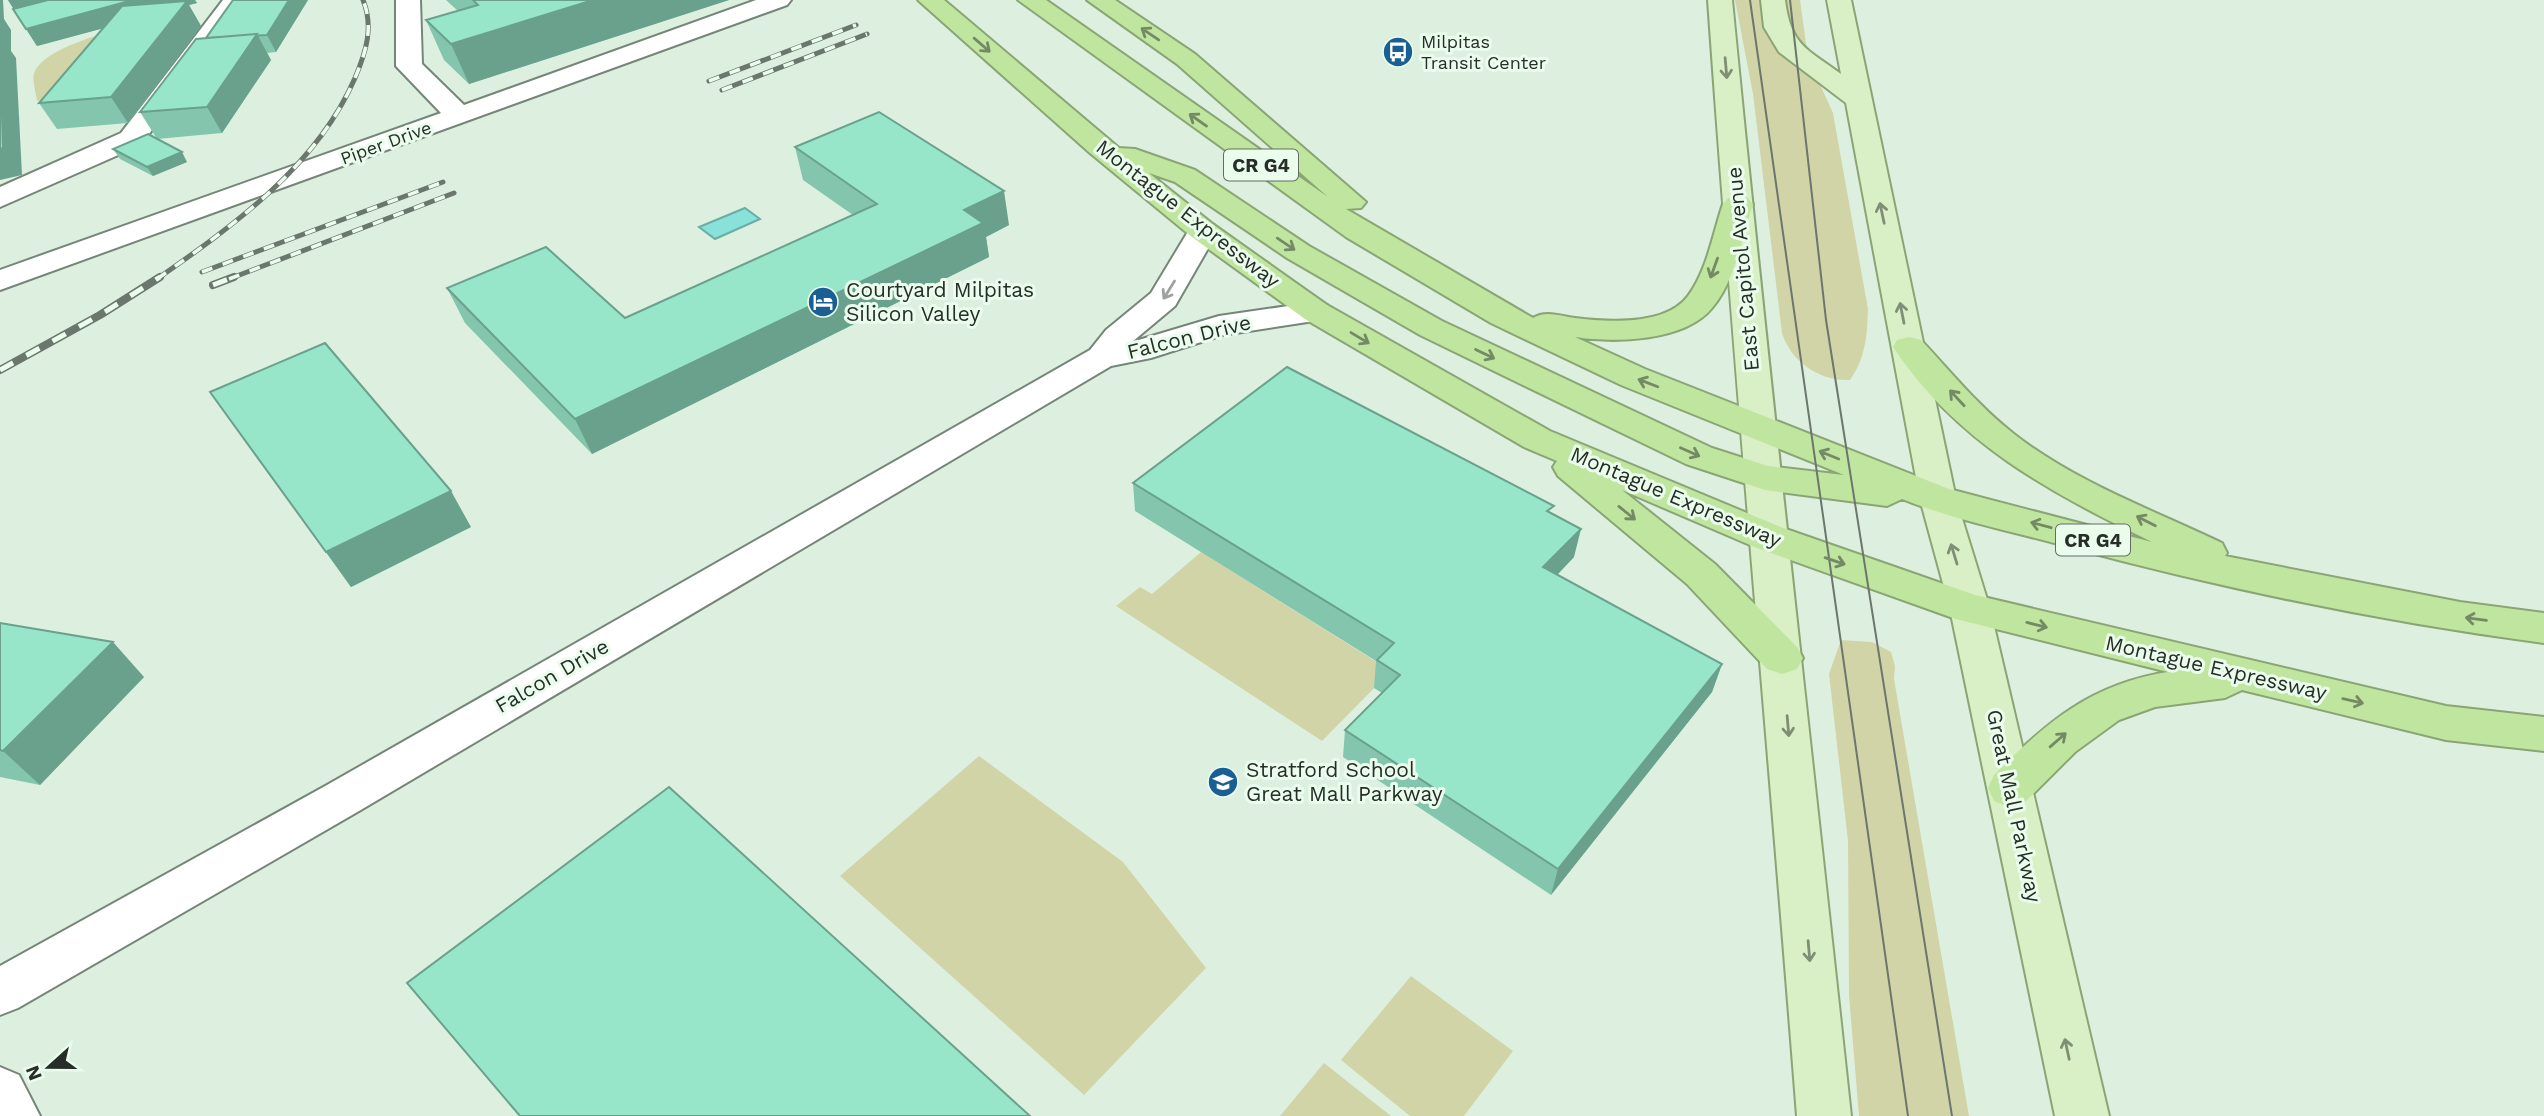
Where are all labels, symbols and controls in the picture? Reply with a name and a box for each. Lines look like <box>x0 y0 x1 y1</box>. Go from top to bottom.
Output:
one-way arrow <box>1141 27 1160 42</box>
place label: Milpitas Transit Center <box>1421 31 1546 73</box>
bus stop icon: Milpitas Transit Center <box>1381 35 1415 69</box>
one-way arrow <box>972 37 990 53</box>
one-way arrow <box>1720 56 1733 79</box>
one-way arrow <box>1189 113 1208 127</box>
street label: Piper Drive <box>337 116 434 169</box>
street label: Montague Expressway <box>1091 134 1285 293</box>
road number: CR G4 <box>1224 150 1298 181</box>
street label: East Capitol Avenue <box>1721 166 1764 372</box>
one-way arrow <box>1874 202 1888 225</box>
one-way arrow <box>1276 237 1295 251</box>
one-way arrow <box>1707 256 1720 278</box>
place label: Courtyard Milpitas Silicon Valley <box>846 277 1034 326</box>
one-way arrow <box>1162 280 1176 300</box>
hotel icon: Courtyard Milpitas Silicon Valley <box>806 285 840 319</box>
one-way arrow <box>1895 302 1909 325</box>
street label: Falcon Drive <box>1124 309 1253 364</box>
one-way arrow <box>1350 332 1370 346</box>
one-way arrow <box>1474 348 1495 361</box>
one-way arrow <box>1637 375 1659 388</box>
one-way arrow <box>1948 390 1965 407</box>
street label: Montague Expressway <box>1567 441 1785 552</box>
one-way arrow <box>1679 446 1701 459</box>
one-way arrow <box>1819 448 1841 461</box>
one-way arrow <box>1618 505 1636 521</box>
one-way arrow <box>2136 514 2157 528</box>
one-way arrow <box>2030 518 2052 531</box>
road number: CR G4 <box>2056 524 2130 555</box>
one-way arrow <box>1947 543 1960 565</box>
one-way arrow <box>1823 556 1845 568</box>
one-way arrow <box>2465 612 2488 625</box>
one-way arrow <box>2025 619 2048 632</box>
street label: Montague Expressway <box>2103 630 2329 705</box>
street label: Falcon Drive <box>491 633 613 718</box>
one-way arrow <box>2341 695 2364 708</box>
street label: Great Mall Parkway <box>1982 707 2047 905</box>
one-way arrow <box>1782 714 1795 736</box>
one-way arrow <box>2048 732 2066 748</box>
place label: Stratford School Great Mall Parkway <box>1246 757 1443 806</box>
school or university icon: Stratford School Great Mall Parkway <box>1206 765 1240 799</box>
one-way arrow <box>1803 940 1816 962</box>
north arrow <box>14 1032 84 1102</box>
one-way arrow <box>2060 1038 2073 1061</box>
text: N <box>20 1062 47 1084</box>

